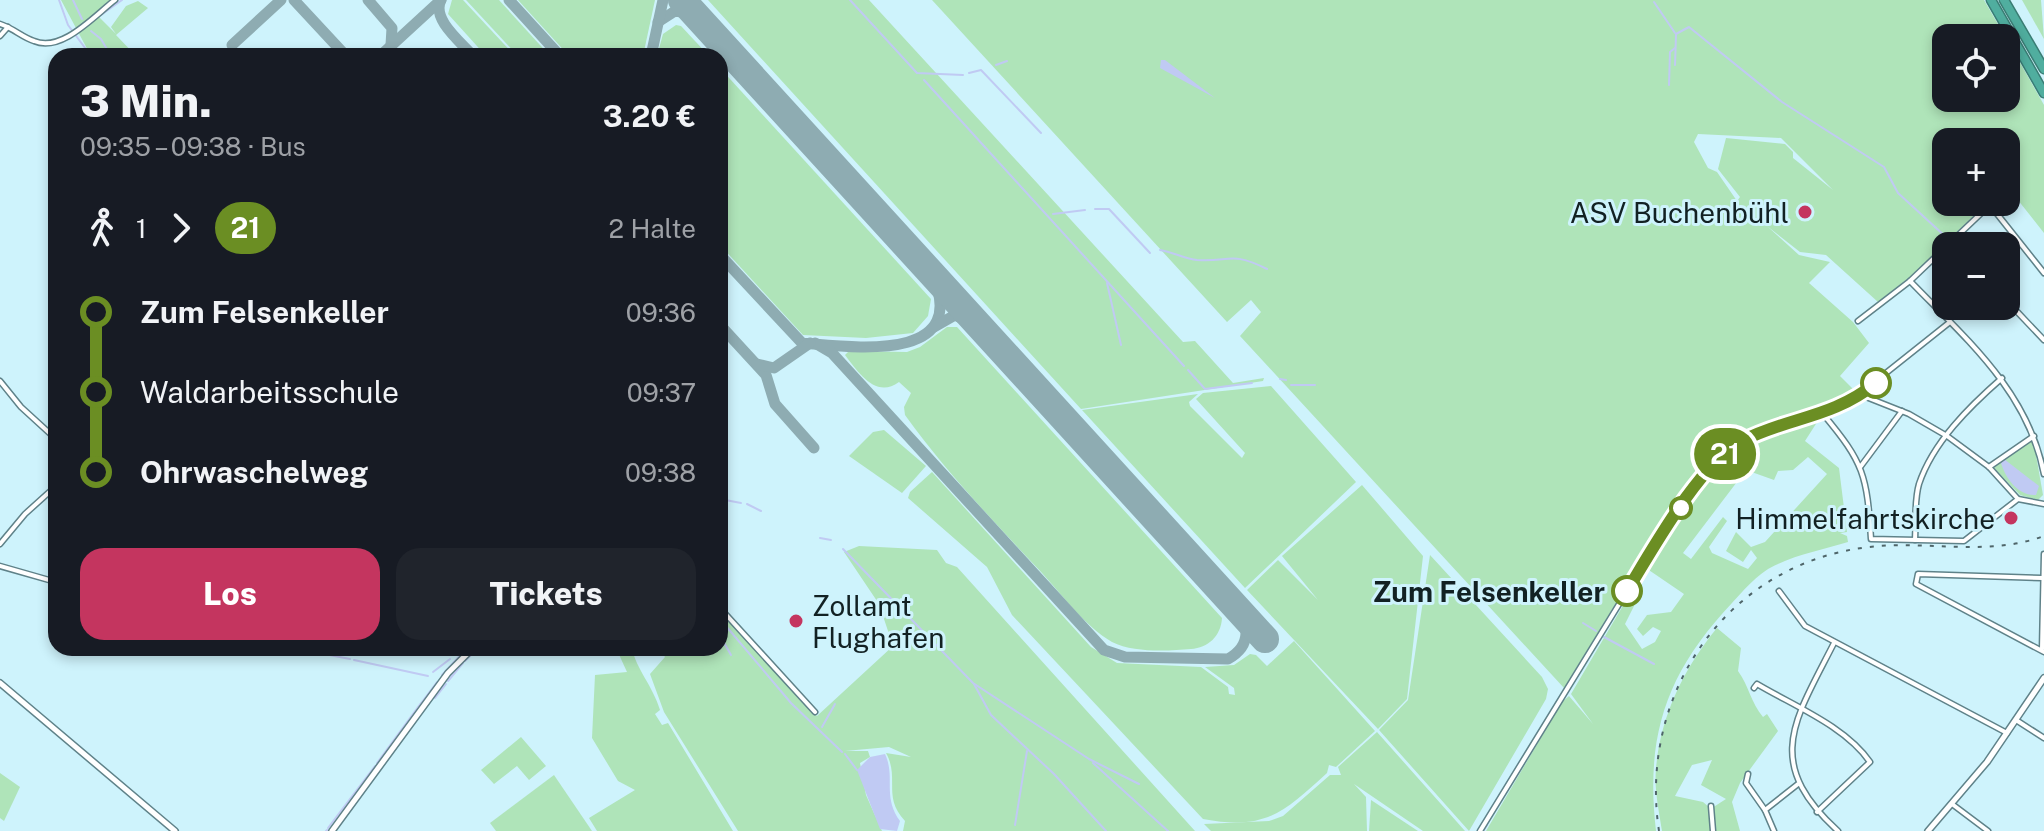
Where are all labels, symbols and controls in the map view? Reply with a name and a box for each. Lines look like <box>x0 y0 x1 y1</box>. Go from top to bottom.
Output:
map controls <box>1932 24 2020 320</box>
button: locate <box>1932 24 2020 112</box>
text: 3 Min. <box>80 75 212 127</box>
text: 3.20 € <box>603 98 696 134</box>
button: + <box>1932 128 2020 216</box>
text: 09:35 – 09:38 · Bus <box>80 131 306 162</box>
place label: ASV Buchenbühl <box>1570 196 1789 229</box>
marker: ASV Buchenbühl <box>1796 203 1814 221</box>
icon: walk <box>80 206 124 250</box>
icon: forward <box>159 206 203 250</box>
text: 21 <box>231 211 260 244</box>
text: 1 <box>136 213 147 244</box>
text: 2 Halte <box>609 213 696 244</box>
button: − <box>1932 232 2020 320</box>
text: Zum Felsenkeller <box>140 294 389 330</box>
text: 09:36 <box>626 297 696 328</box>
unlabelled marker <box>1861 368 1891 398</box>
text: Waldarbeitsschule <box>140 374 399 410</box>
text: 09:37 <box>627 377 696 408</box>
line badge: 21 <box>1689 428 1761 480</box>
text: 21 <box>1710 437 1740 470</box>
text: Ohrwaschelweg <box>140 454 368 490</box>
text: 09:38 <box>625 457 696 488</box>
unlabelled marker <box>1670 497 1692 519</box>
place label: Himmelfahrtskirche <box>1735 502 1995 535</box>
marker: Himmelfahrtskirche <box>2002 509 2020 527</box>
button: Los <box>80 548 380 640</box>
button: Tickets <box>396 548 696 640</box>
place label: Zum Felsenkeller <box>1373 575 1605 608</box>
marker: Zum Felsenkeller <box>1612 576 1642 606</box>
place label: Zollamt Flughafen <box>812 589 944 654</box>
marker: Zollamt Flughafen <box>787 612 805 630</box>

